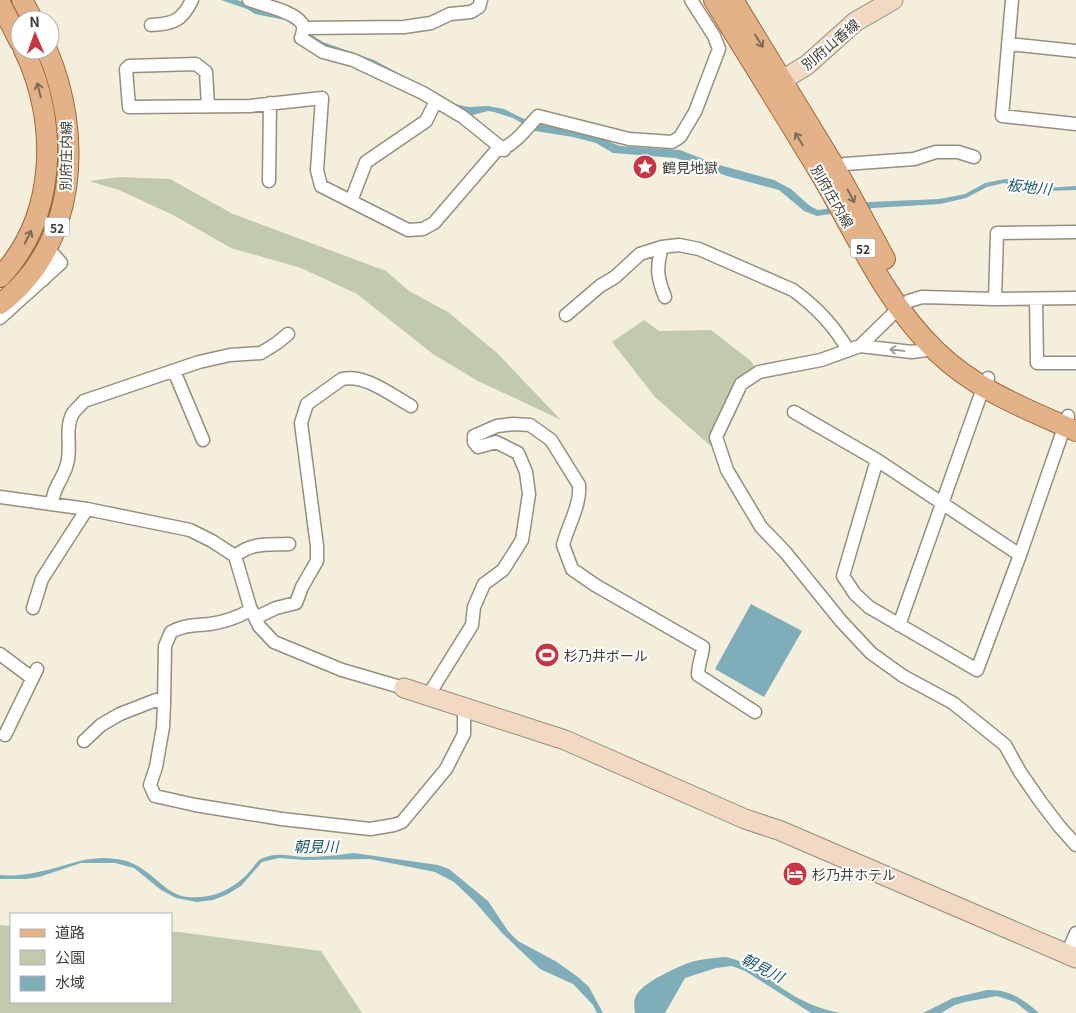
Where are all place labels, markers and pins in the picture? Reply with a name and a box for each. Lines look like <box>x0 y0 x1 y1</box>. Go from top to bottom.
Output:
place icon: 鶴見地獄 <box>632 154 658 180</box>
place label: 鶴見地獄 <box>662 157 718 177</box>
sports icon: 杉乃井ボール <box>534 642 560 668</box>
place label: 杉乃井ボール <box>564 645 648 665</box>
hotel icon: 杉乃井ホテル <box>782 861 808 887</box>
place label: 杉乃井ホテル <box>812 864 896 884</box>

